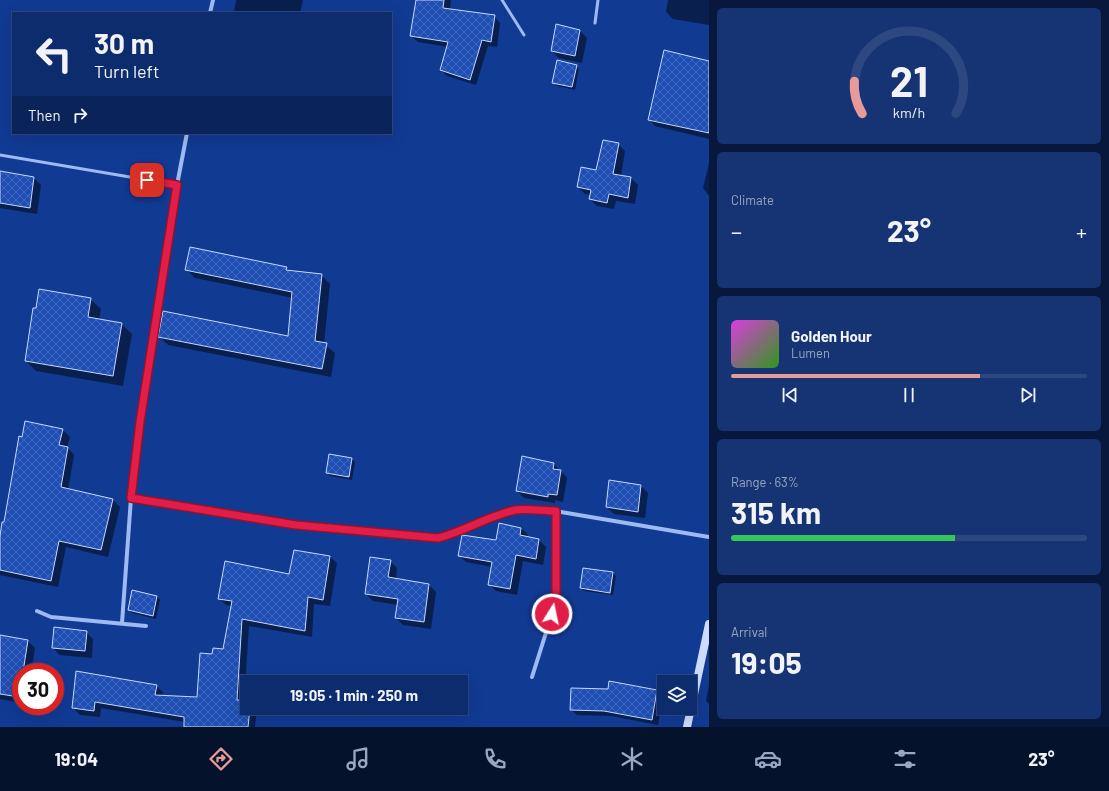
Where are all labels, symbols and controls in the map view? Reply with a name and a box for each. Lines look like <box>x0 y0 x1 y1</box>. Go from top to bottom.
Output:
text: 30 m <box>94 26 154 60</box>
icon: left <box>28 28 80 80</box>
text: 21 <box>890 55 928 105</box>
text: Turn left <box>94 60 160 82</box>
text: km/h <box>893 103 925 120</box>
icon: right <box>69 104 91 126</box>
text: Then <box>28 106 61 124</box>
pin <box>130 163 164 197</box>
icon: arrive <box>136 169 158 191</box>
text: Climate <box>731 192 774 208</box>
text: 23° <box>887 212 931 248</box>
text: − <box>731 218 742 244</box>
text: + <box>1076 218 1087 244</box>
text: Golden Hour <box>791 327 872 345</box>
text: Lumen <box>791 345 830 361</box>
icon: previous <box>779 384 801 406</box>
icon: pause <box>898 384 920 406</box>
icon: next <box>1017 384 1039 406</box>
text: Range · 63% <box>731 474 799 490</box>
text: 315 km <box>731 494 821 530</box>
position arrow <box>531 593 573 635</box>
text: Arrival <box>731 624 767 640</box>
text: 19:05 <box>731 644 802 680</box>
speed limit sign: 30 <box>12 663 64 715</box>
map controls <box>657 675 697 715</box>
button: layers <box>657 675 697 715</box>
text: 19:05 · 1 min · 250 m <box>290 686 418 704</box>
icon: directions <box>207 745 235 773</box>
icon: music <box>344 745 372 773</box>
icon: phone <box>481 745 509 773</box>
icon: climate <box>618 745 646 773</box>
icon: car <box>754 745 782 773</box>
icon: filters <box>891 745 919 773</box>
text: 19:04 <box>54 748 98 770</box>
text: 23° <box>1028 748 1055 770</box>

